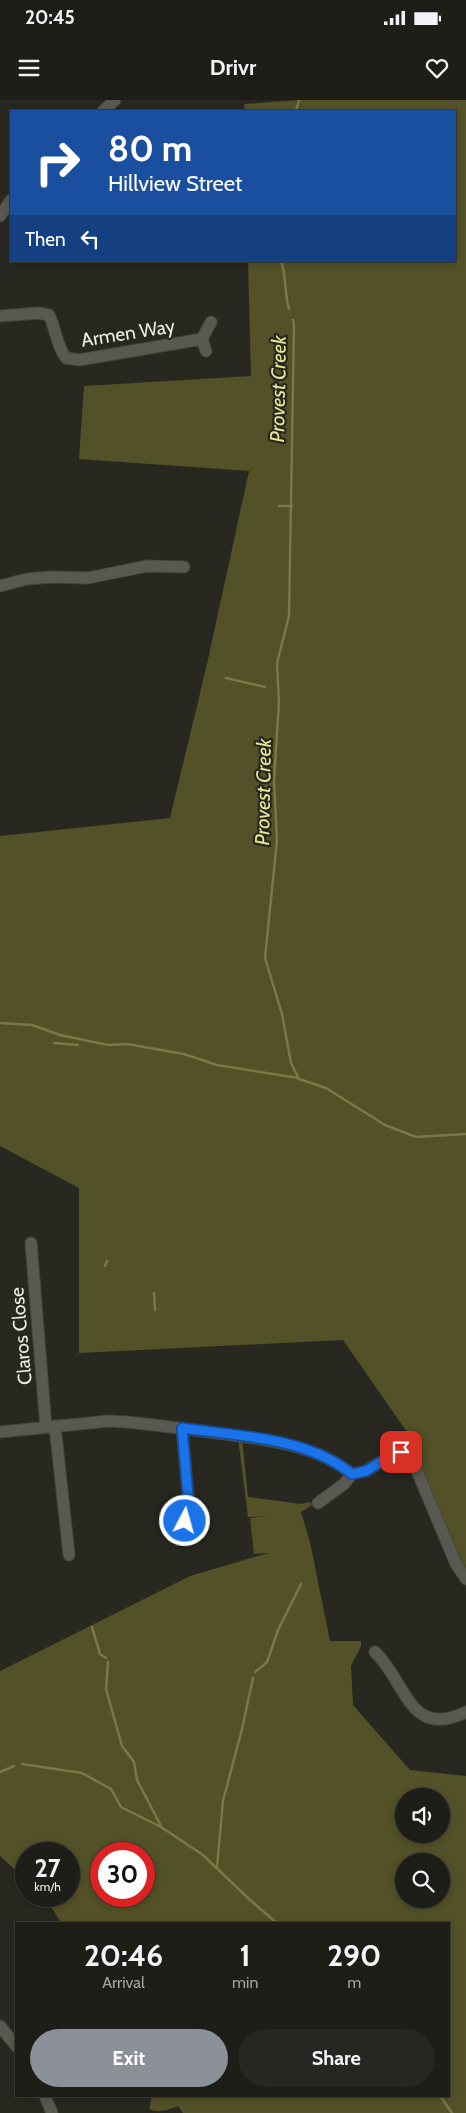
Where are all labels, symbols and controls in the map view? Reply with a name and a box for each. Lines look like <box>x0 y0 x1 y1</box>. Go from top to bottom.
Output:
text: 20:45 <box>25 6 75 29</box>
icon: menu <box>15 54 43 82</box>
text: Drivr <box>210 54 256 81</box>
icon: heart <box>423 54 451 82</box>
text: 80 m <box>108 127 192 170</box>
icon: right <box>25 130 90 195</box>
text: Hillview Street <box>108 170 242 197</box>
icon: left <box>76 225 104 253</box>
text: Then <box>25 228 66 251</box>
street label: Armen Way <box>80 314 177 352</box>
water label: Provest Creek <box>265 334 291 443</box>
water label: Provest Creek <box>250 737 276 846</box>
street label: Claros Close <box>5 1286 37 1386</box>
pin <box>380 1431 422 1473</box>
icon: arrive <box>387 1438 415 1466</box>
position arrow <box>158 1494 210 1546</box>
map controls <box>395 1788 450 1908</box>
button: sound <box>395 1788 450 1843</box>
speed limit sign: 30 <box>90 1842 155 1907</box>
text: 27 <box>35 1853 60 1883</box>
button: search <box>395 1853 450 1908</box>
text: km/h <box>34 1879 61 1894</box>
text: 20:46 <box>84 1937 163 1974</box>
text: 1 <box>240 1937 251 1974</box>
text: 290 <box>327 1937 381 1974</box>
text: Arrival <box>102 1973 145 1992</box>
text: min <box>232 1973 258 1992</box>
text: m <box>347 1973 361 1992</box>
button: Exit <box>30 2029 228 2087</box>
button: Share <box>238 2029 435 2087</box>

